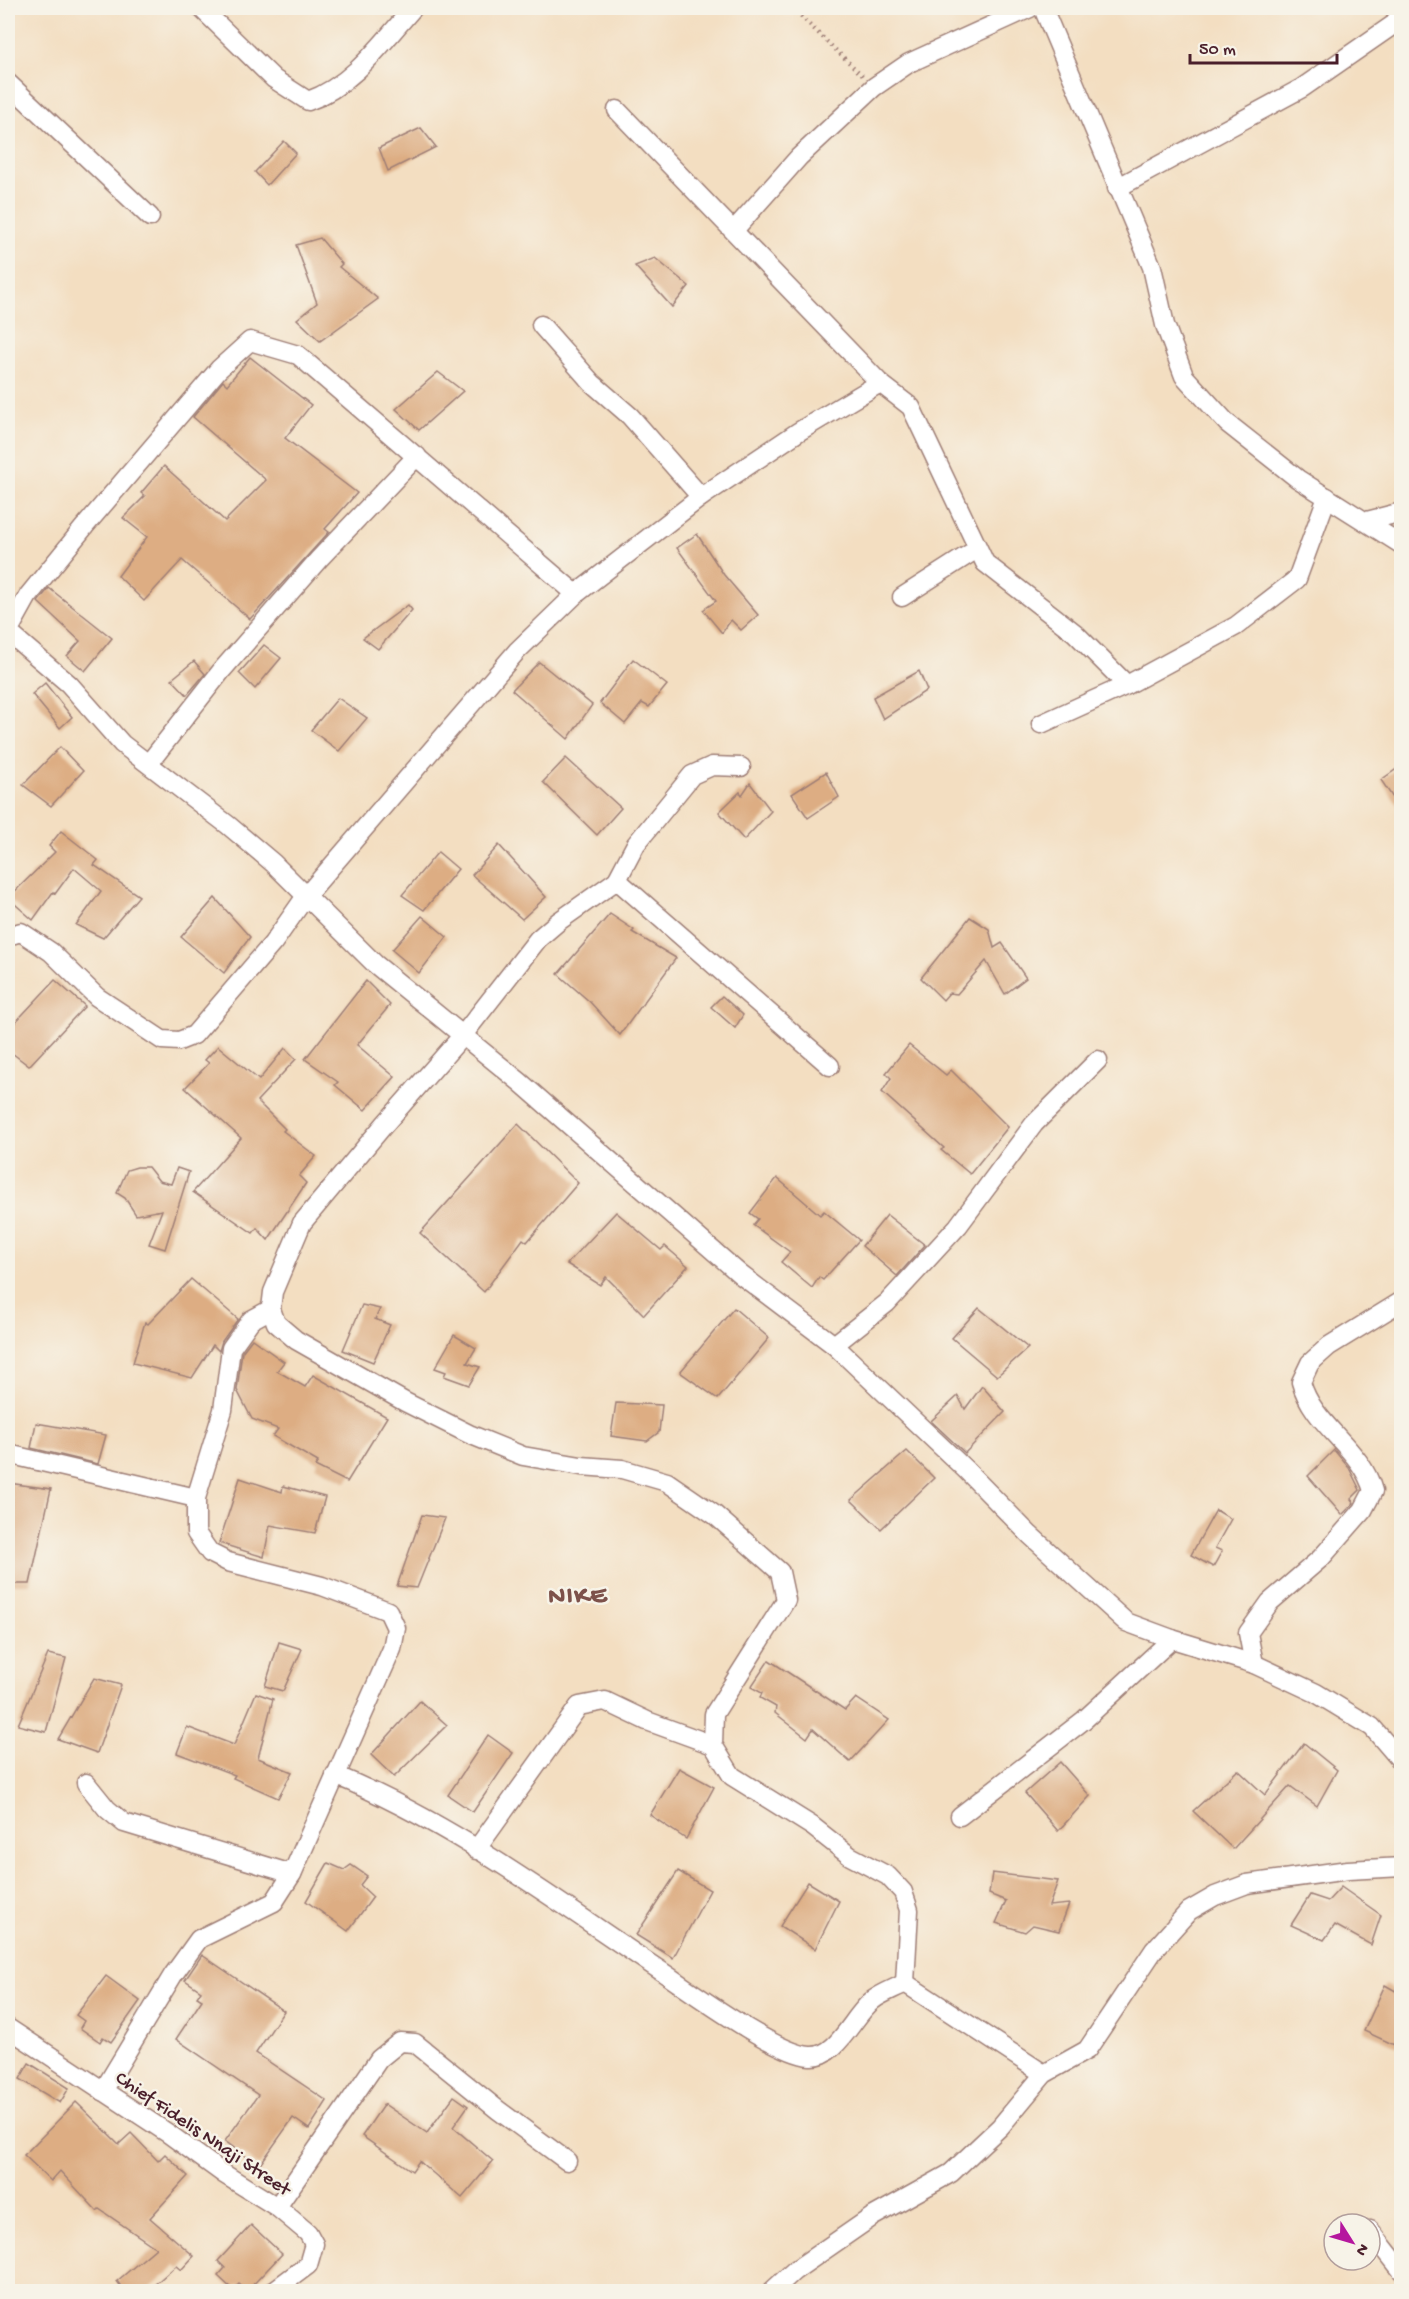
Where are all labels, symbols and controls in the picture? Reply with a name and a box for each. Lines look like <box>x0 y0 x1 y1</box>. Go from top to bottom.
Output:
scale bar <box>1190 27 1337 65</box>
text: 50 m <box>1199 40 1236 61</box>
district label: NIKE <box>548 1582 608 1613</box>
street label: Chief Fidelis Nnaji Street <box>110 2068 296 2203</box>
north arrow <box>1322 2212 1382 2272</box>
text: N <box>1350 2239 1372 2259</box>

